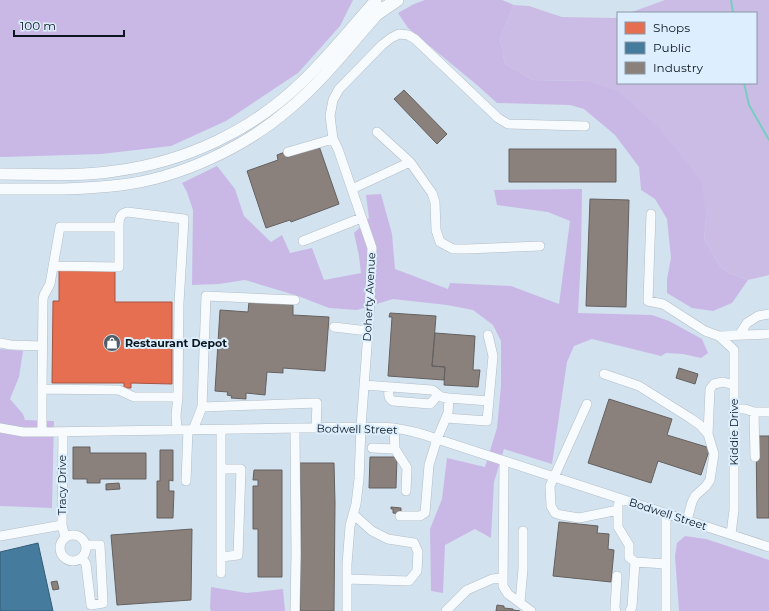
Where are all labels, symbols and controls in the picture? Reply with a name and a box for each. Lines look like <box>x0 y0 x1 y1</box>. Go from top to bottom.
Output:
scale bar <box>14 12 124 38</box>
legend <box>617 12 757 84</box>
text: 100 m <box>20 18 56 33</box>
text: Shops <box>653 20 690 35</box>
text: Public <box>653 40 691 55</box>
text: Industry <box>653 60 703 75</box>
street label: Doherty Avenue <box>360 252 378 342</box>
shop icon: Restaurant Depot <box>102 333 122 353</box>
place label: Restaurant Depot <box>125 336 227 350</box>
street label: Kiddie Drive <box>727 398 741 466</box>
street label: Bodwell Street <box>316 421 398 437</box>
street label: Tracy Drive <box>55 454 69 515</box>
street label: Bodwell Street <box>627 495 709 533</box>

